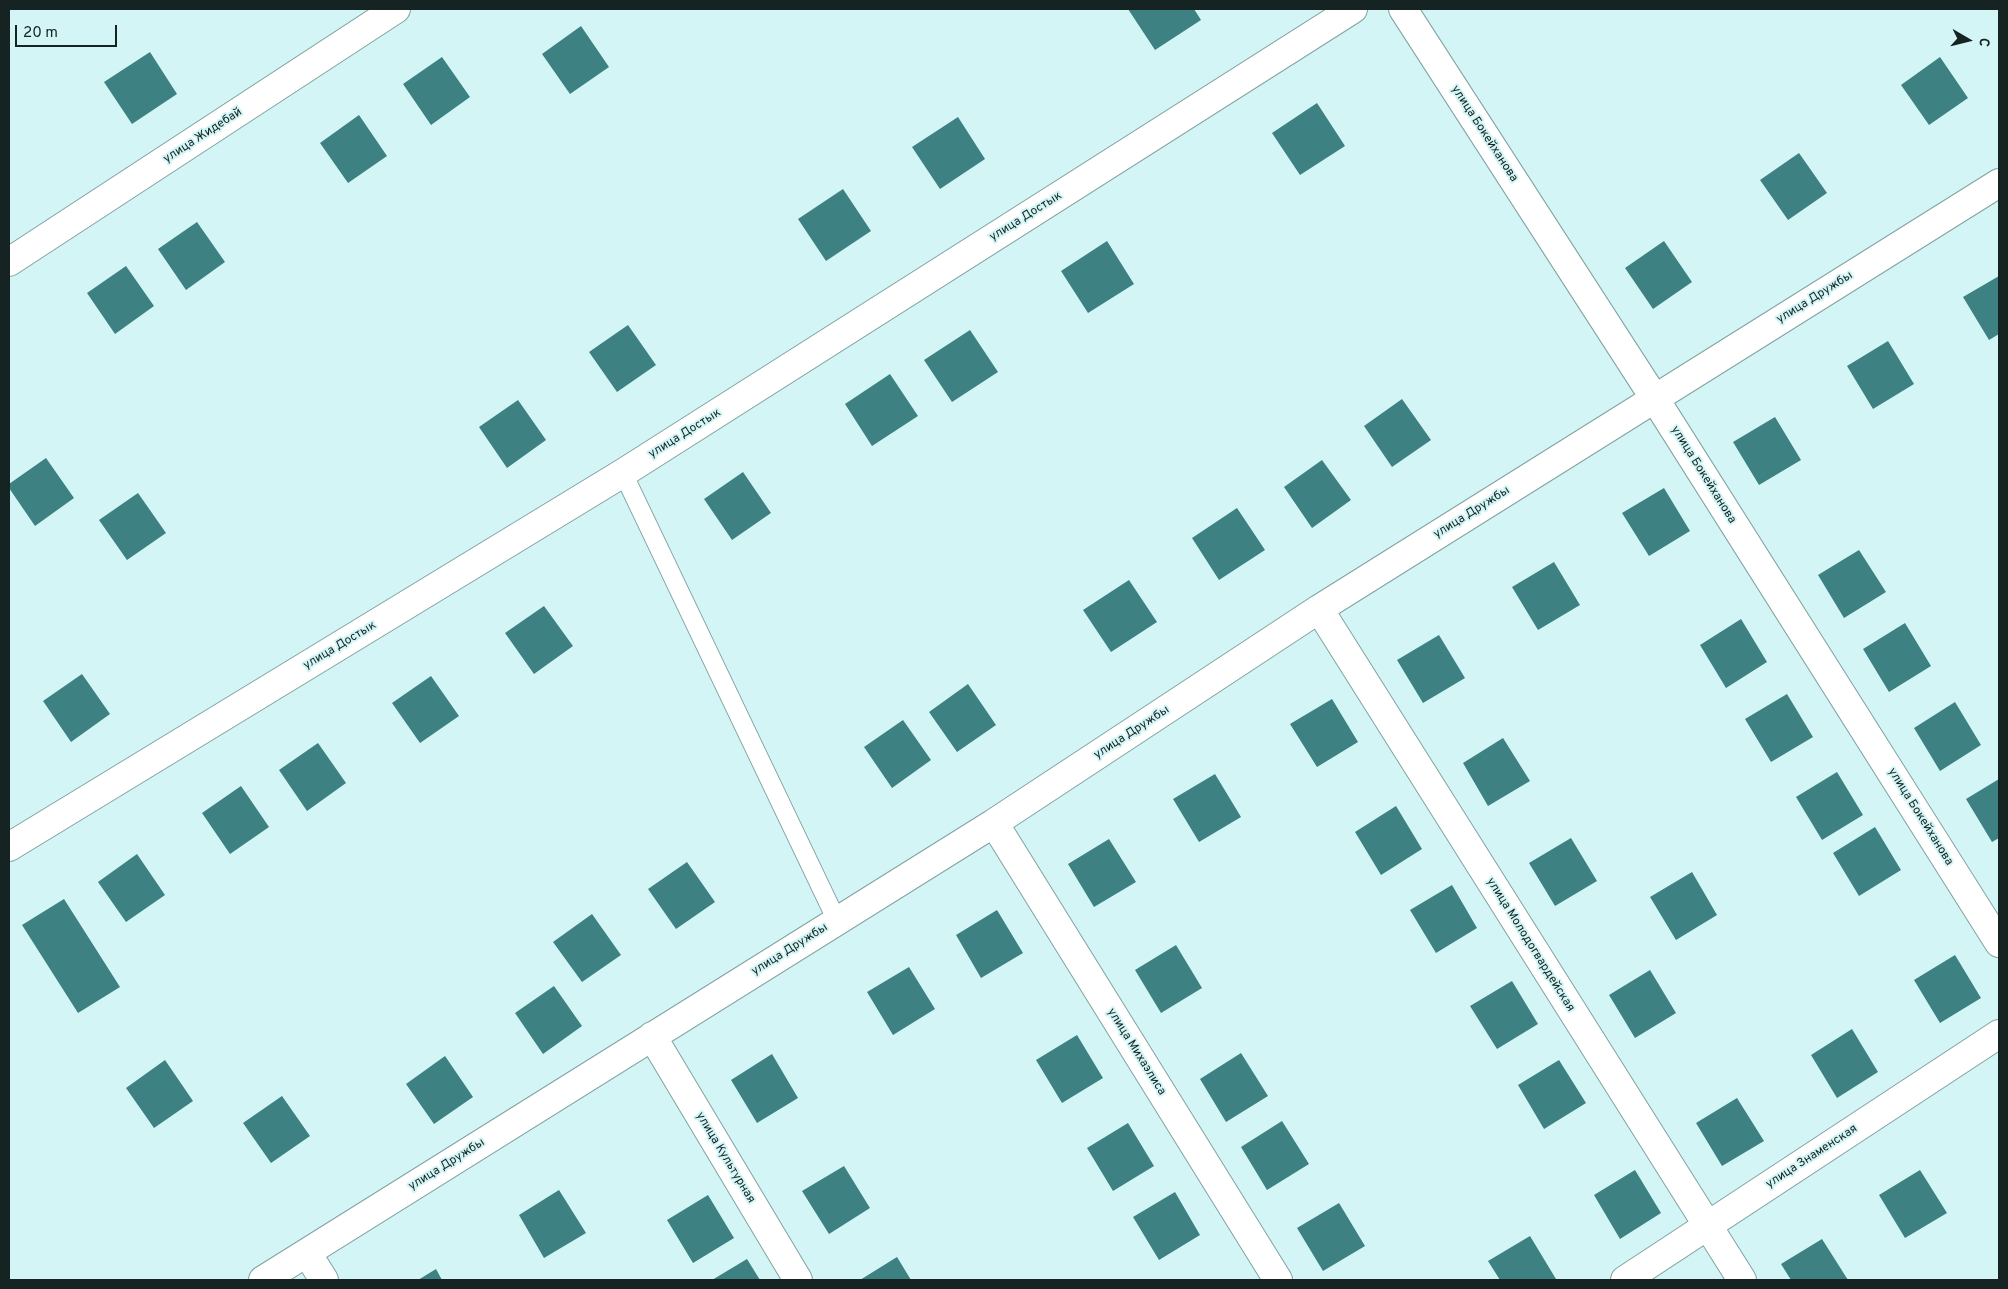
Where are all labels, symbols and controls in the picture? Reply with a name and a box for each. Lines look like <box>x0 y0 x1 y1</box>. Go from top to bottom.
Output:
scale bar <box>18 15 120 47</box>
north arrow <box>1943 15 1993 65</box>
text: 20 m <box>23 24 58 43</box>
text: С <box>1974 37 1992 48</box>
street label: улица Бокейханова <box>1447 83 1521 185</box>
street label: улица Жидебай <box>161 105 245 167</box>
street label: улица Достык <box>987 189 1065 245</box>
street label: улица Дружбы <box>1774 269 1856 327</box>
street label: улица Достык <box>646 406 724 462</box>
street label: улица Бокейханова <box>1667 424 1739 526</box>
street label: улица Дружбы <box>1431 484 1513 542</box>
street label: улица Достык <box>301 619 379 673</box>
street label: улица Дружбы <box>1092 703 1172 763</box>
street label: улица Бокейханова <box>1884 766 1956 868</box>
street label: улица Молодогвардейская <box>1483 875 1577 1015</box>
street label: улица Дружбы <box>749 921 831 979</box>
street label: улица Михаэлиса <box>1103 1006 1169 1098</box>
street label: улица Культурная <box>692 1110 758 1206</box>
street label: улица Знаменская <box>1764 1122 1860 1192</box>
street label: улица Дружбы <box>406 1136 488 1194</box>

